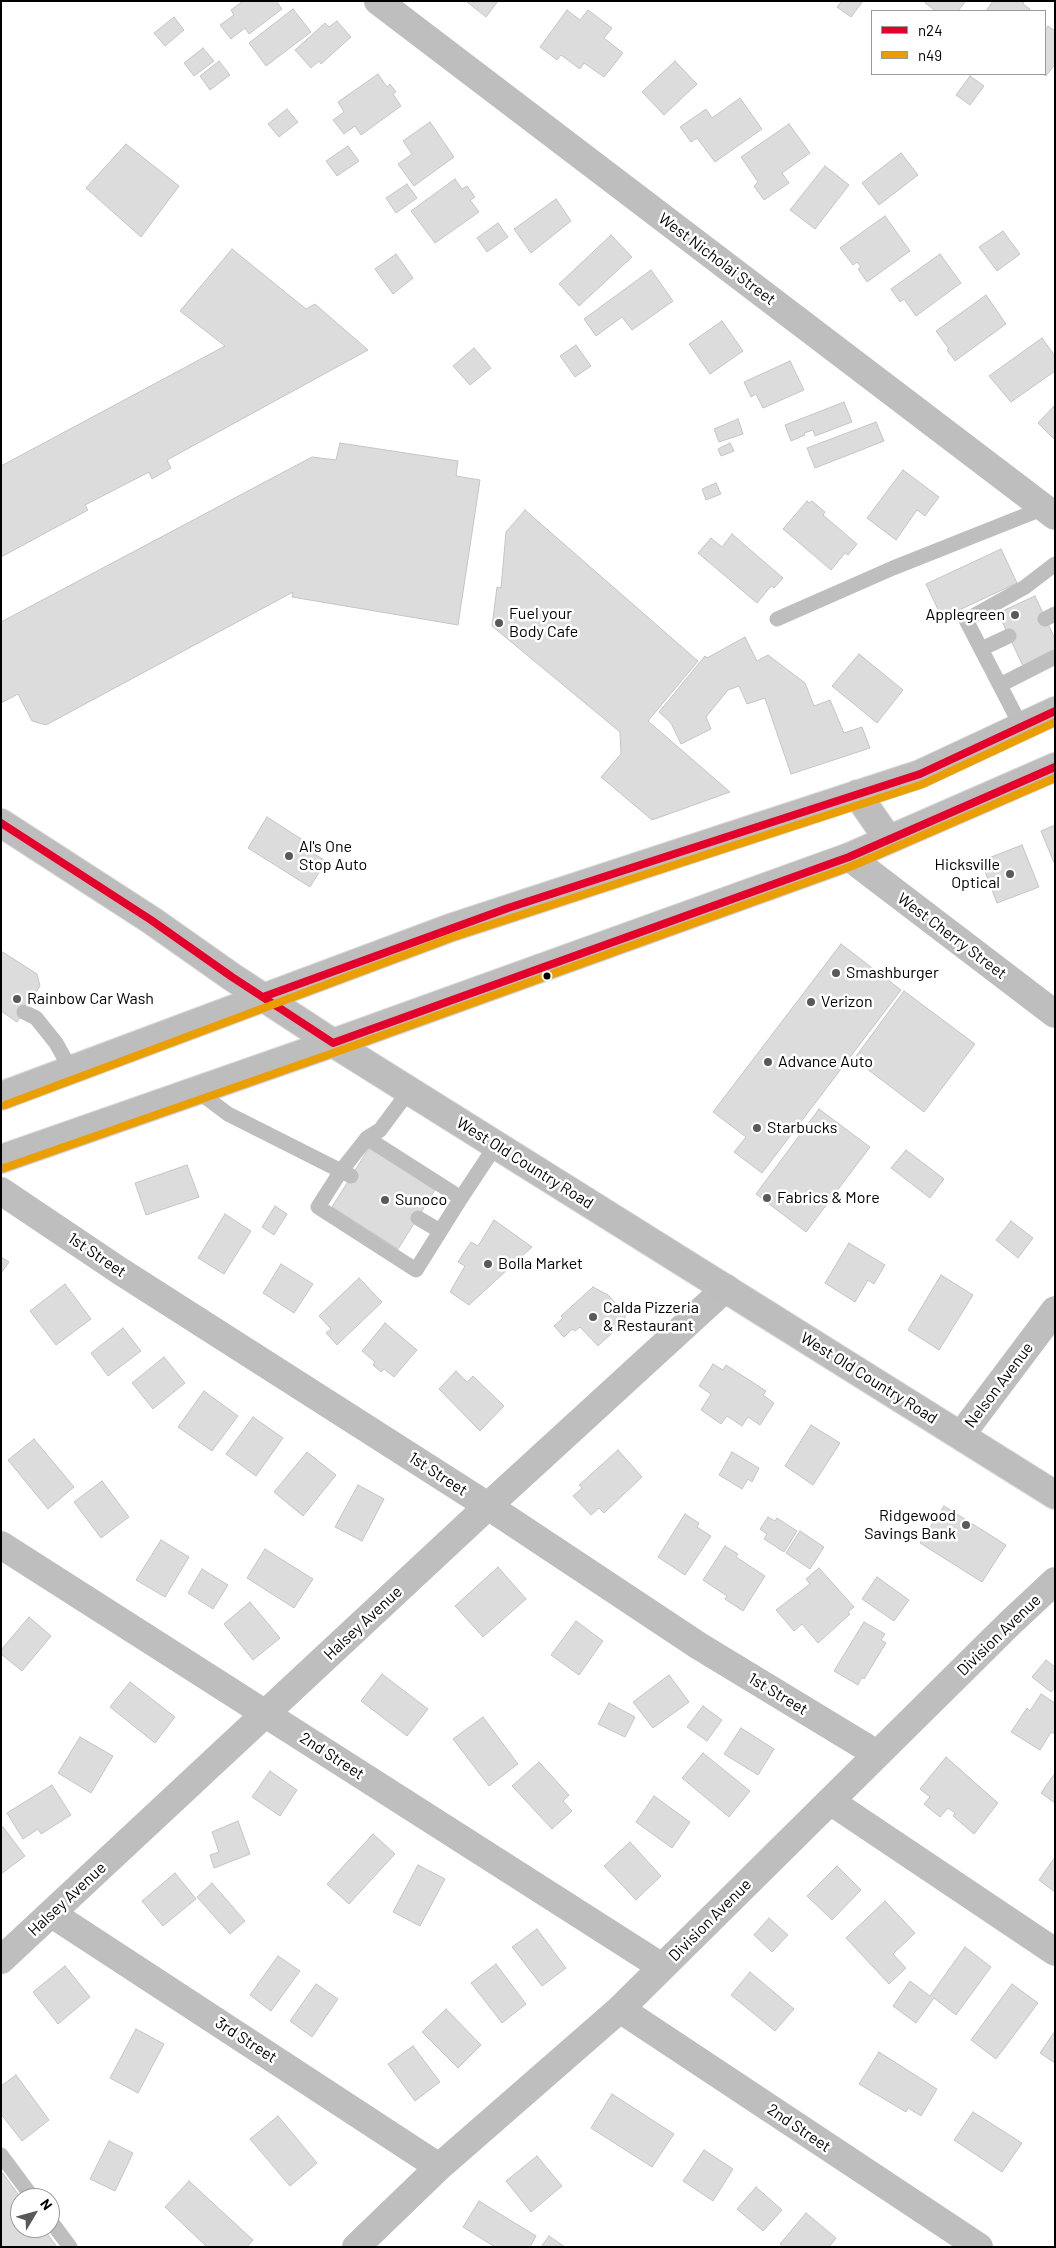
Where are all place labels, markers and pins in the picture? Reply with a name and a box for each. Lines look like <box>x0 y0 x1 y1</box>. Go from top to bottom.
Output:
place label: Fuel your Body Cafe <box>509 604 578 642</box>
place label: Applegreen <box>925 605 1005 625</box>
marker: Applegreen <box>1009 609 1021 621</box>
marker: Fuel your Body Cafe <box>493 617 505 629</box>
place label: Al's One Stop Auto <box>299 837 367 875</box>
marker: Al's One Stop Auto <box>283 850 295 862</box>
place label: Hicksville Optical <box>934 855 1000 893</box>
marker: Hicksville Optical <box>1004 868 1016 880</box>
place label: Smashburger <box>846 963 939 983</box>
marker: Smashburger <box>830 967 842 979</box>
unlabelled marker <box>542 971 552 981</box>
place label: Rainbow Car Wash <box>27 989 154 1009</box>
place label: Verizon <box>821 992 873 1012</box>
marker: Rainbow Car Wash <box>11 993 23 1005</box>
marker: Verizon <box>805 996 817 1008</box>
place label: Advance Auto <box>778 1052 873 1072</box>
marker: Advance Auto <box>762 1056 774 1068</box>
place label: Starbucks <box>767 1118 837 1138</box>
marker: Starbucks <box>751 1122 763 1134</box>
place label: Fabrics & More <box>777 1188 880 1208</box>
place label: Sunoco <box>395 1190 447 1210</box>
marker: Fabrics & More <box>761 1192 773 1204</box>
marker: Sunoco <box>379 1194 391 1206</box>
place label: Bolla Market <box>498 1254 583 1274</box>
marker: Bolla Market <box>482 1258 494 1270</box>
place label: Calda Pizzeria & Restaurant <box>603 1298 699 1336</box>
marker: Calda Pizzeria & Restaurant <box>587 1311 599 1323</box>
place label: Ridgewood Savings Bank <box>864 1506 956 1544</box>
marker: Ridgewood Savings Bank <box>960 1519 972 1531</box>

